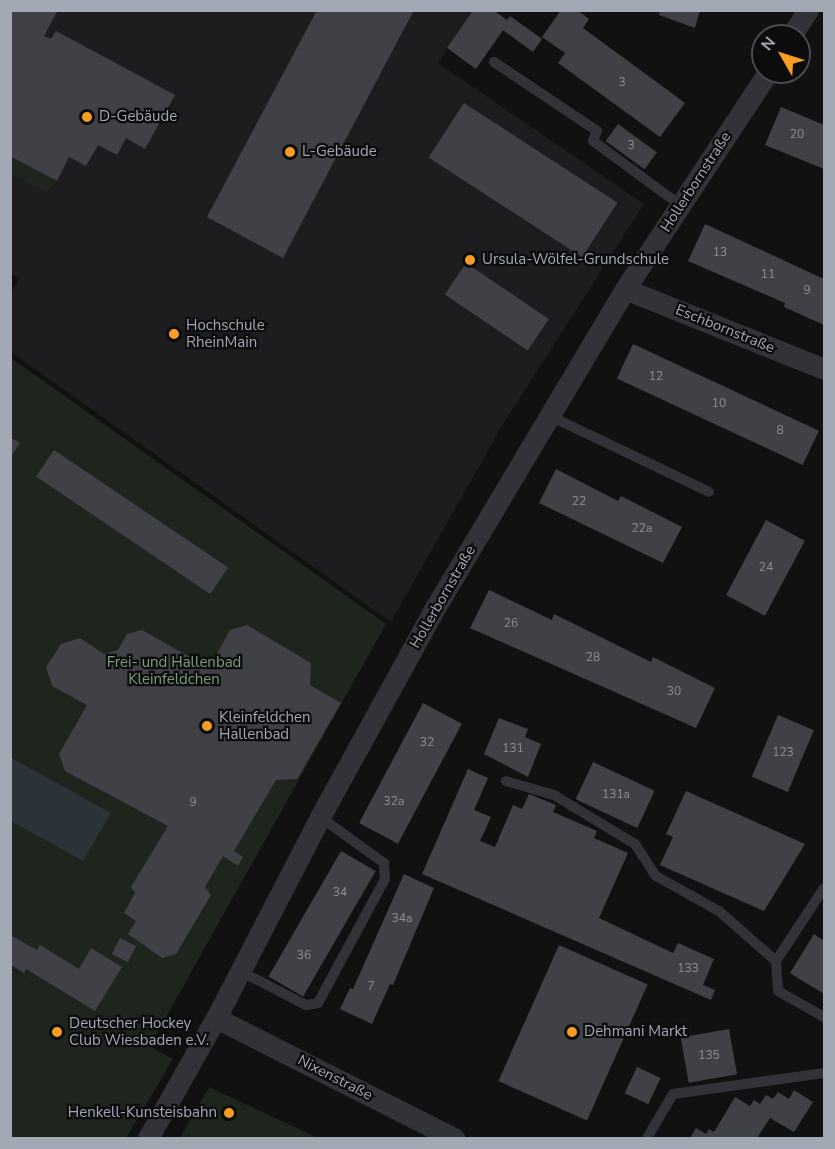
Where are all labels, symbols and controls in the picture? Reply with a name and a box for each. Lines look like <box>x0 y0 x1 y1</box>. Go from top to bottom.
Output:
north arrow <box>751 24 811 84</box>
text: N <box>756 32 781 56</box>
house number: 3 <box>618 76 626 90</box>
place label: D-Gebäude <box>99 108 177 126</box>
marker: D-Gebäude <box>80 110 94 124</box>
house number: 20 <box>790 128 804 142</box>
street label: Hollerbornstraße <box>657 129 735 235</box>
house number: 3 <box>627 139 635 153</box>
place label: L-Gebäude <box>302 143 377 161</box>
marker: L-Gebäude <box>283 145 297 159</box>
house number: 13 <box>713 246 727 260</box>
place label: Ursula-Wölfel-Grundschule <box>482 251 669 269</box>
marker: Ursula-Wölfel-Grundschule <box>463 253 477 267</box>
house number: 11 <box>761 268 775 282</box>
house number: 9 <box>803 284 811 298</box>
street label: Eschbornstraße <box>673 301 777 357</box>
place label: Hochschule RheinMain <box>186 316 265 351</box>
marker: Hochschule RheinMain <box>167 327 181 341</box>
house number: 12 <box>649 370 663 384</box>
house number: 10 <box>712 397 726 411</box>
house number: 8 <box>776 424 784 438</box>
house number: 22 <box>572 495 586 509</box>
house number: 22a <box>632 522 652 536</box>
street label: Hollerbornstraße <box>406 542 480 652</box>
house number: 24 <box>759 561 773 575</box>
house number: 26 <box>504 617 518 631</box>
house number: 28 <box>586 651 600 665</box>
park label: Frei- und Hallenbad Kleinfeldchen <box>107 653 241 688</box>
house number: 30 <box>667 685 681 699</box>
place label: Kleinfeldchen Hallenbad <box>219 708 311 743</box>
marker: Kleinfeldchen Hallenbad <box>200 719 214 733</box>
house number: 32 <box>420 736 434 750</box>
house number: 131 <box>502 742 524 756</box>
house number: 123 <box>772 746 794 760</box>
house number: 131a <box>602 788 630 802</box>
house number: 32a <box>384 795 404 809</box>
house number: 9 <box>189 796 197 810</box>
house number: 34 <box>333 886 347 900</box>
house number: 34a <box>392 912 412 926</box>
house number: 36 <box>297 949 311 963</box>
house number: 133 <box>677 962 699 976</box>
house number: 7 <box>367 980 375 994</box>
place label: Deutscher Hockey Club Wiesbaden e.V. <box>69 1014 209 1049</box>
place label: Dehmani Markt <box>584 1023 687 1041</box>
marker: Deutscher Hockey Club Wiesbaden e.V. <box>50 1025 64 1039</box>
marker: Dehmani Markt <box>565 1025 579 1039</box>
house number: 135 <box>698 1049 720 1063</box>
street label: Nixenstraße <box>295 1051 375 1105</box>
place label: Henkell-Kunsteisbahn <box>68 1104 217 1122</box>
marker: Henkell-Kunsteisbahn <box>222 1106 236 1120</box>

